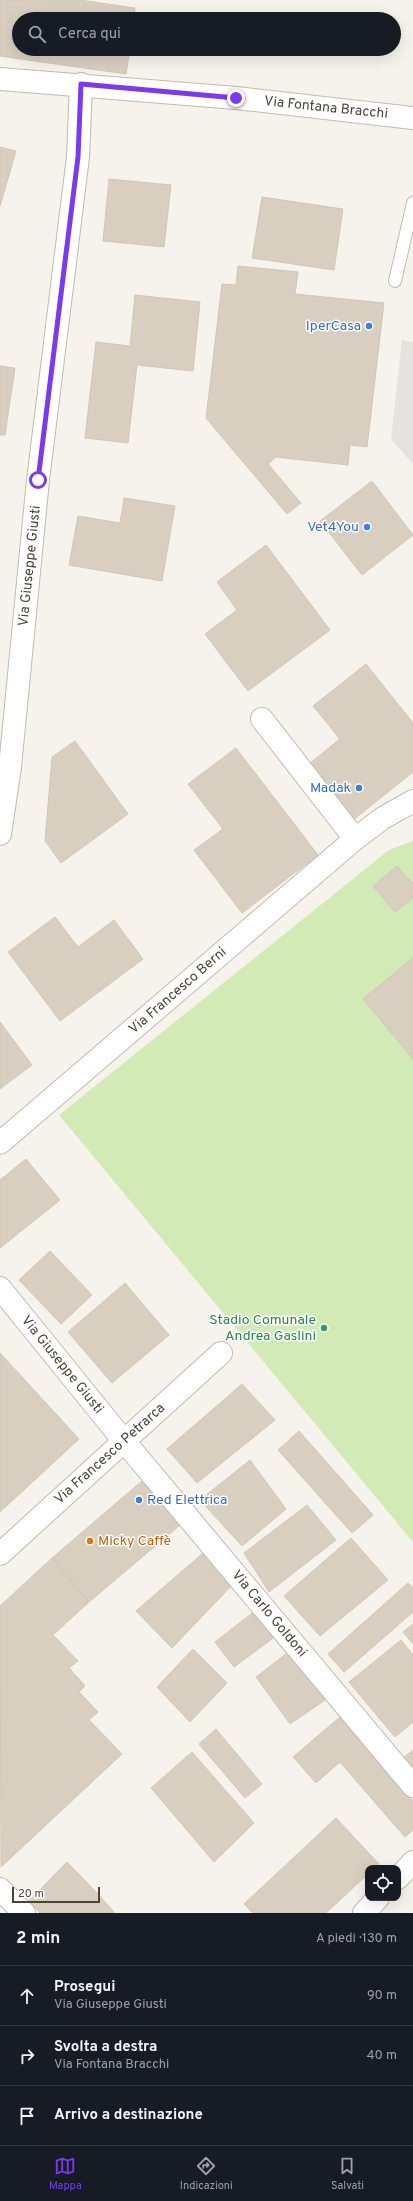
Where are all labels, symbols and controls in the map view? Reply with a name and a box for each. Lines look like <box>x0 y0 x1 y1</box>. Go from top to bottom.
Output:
search box <box>12 12 401 56</box>
icon: search <box>26 23 48 45</box>
text: Cerca qui <box>58 25 121 44</box>
route end <box>227 89 245 107</box>
street label: Via Fontana Bracchi <box>263 93 389 123</box>
place label: IperCasa <box>306 318 361 335</box>
marker: IperCasa <box>364 321 374 331</box>
route start <box>29 471 47 489</box>
street label: Via Giuseppe Giusti <box>15 505 45 627</box>
place label: Vet4You <box>307 519 359 536</box>
marker: Vet4You <box>362 522 372 532</box>
place label: Madak <box>310 780 351 797</box>
marker: Madak <box>354 783 364 793</box>
street label: Via Francesco Berni <box>126 944 230 1038</box>
street label: Via Giuseppe Giusti <box>17 1312 107 1418</box>
place label: Stadio Comunale Andrea Gaslini <box>209 1312 316 1345</box>
marker: Stadio Comunale Andrea Gaslini <box>319 1323 329 1333</box>
street label: Via Francesco Petrarca <box>51 1400 169 1508</box>
place label: Red Elettrica <box>147 1492 227 1509</box>
marker: Red Elettrica <box>134 1495 144 1505</box>
place label: Micky Caffè <box>98 1533 171 1550</box>
marker: Micky Caffè <box>85 1536 95 1546</box>
street label: Via Carlo Goldoni <box>228 1567 310 1661</box>
map controls <box>365 1865 401 1901</box>
button: locate <box>365 1865 401 1901</box>
scale bar <box>12 1885 100 1904</box>
text: 20 m <box>18 1887 44 1901</box>
text: 2 min <box>16 1928 60 1950</box>
text: A piedi · 130 m <box>316 1931 397 1947</box>
text: Prosegui <box>54 1978 115 1997</box>
icon: ahead <box>16 1985 38 2007</box>
text: 90 m <box>367 1988 397 2004</box>
text: Via Giuseppe Giusti <box>54 1997 167 2013</box>
text: Svolta a destra <box>54 2038 157 2057</box>
icon: right <box>16 2045 38 2067</box>
text: 40 m <box>367 2048 397 2064</box>
text: Via Fontana Bracchi <box>54 2057 169 2073</box>
icon: arrive <box>16 2105 38 2127</box>
text: Arrivo a destinazione <box>54 2106 203 2125</box>
tab: Mappa <box>49 2155 82 2193</box>
tab: Indicazioni <box>180 2155 233 2193</box>
tab: Salvati <box>331 2155 364 2193</box>

